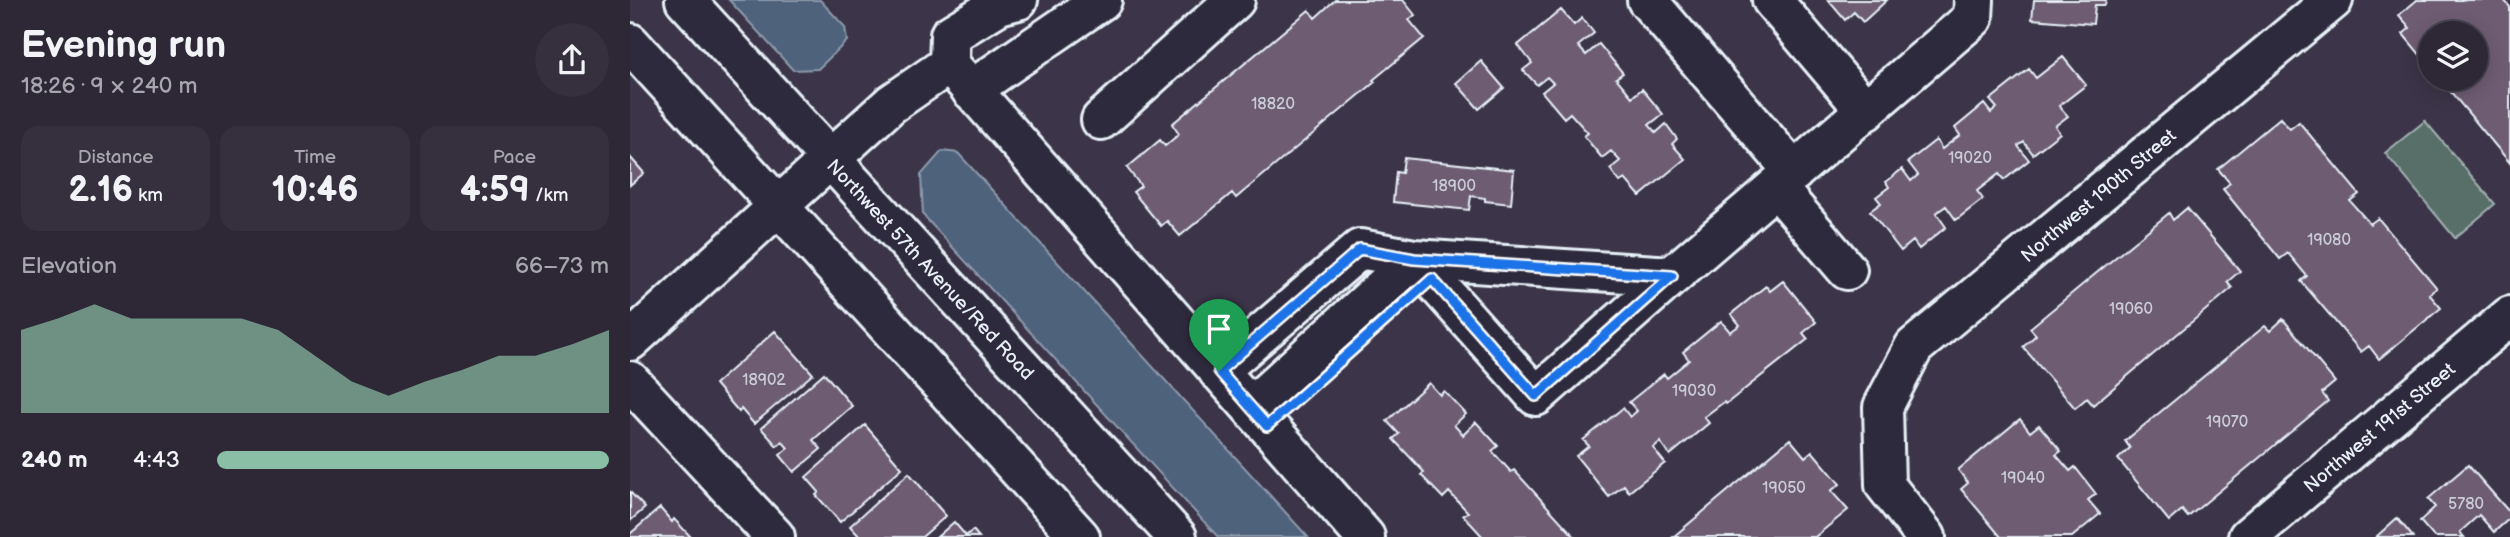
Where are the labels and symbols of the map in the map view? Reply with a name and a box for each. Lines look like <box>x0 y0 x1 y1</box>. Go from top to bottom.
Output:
house number: 18820 <box>1251 95 1295 114</box>
street label: Northwest 190th Street <box>2017 124 2181 268</box>
house number: 19020 <box>1948 149 1992 168</box>
street label: Northwest 57th Avenue/Red Road <box>821 155 1038 385</box>
house number: 18900 <box>1432 177 1476 196</box>
house number: 19080 <box>2307 231 2351 250</box>
pin <box>1189 299 1249 371</box>
house number: 19060 <box>2109 300 2153 319</box>
street label: Northwest 191st Street <box>2300 358 2460 498</box>
house number: 18902 <box>742 371 786 390</box>
house number: 19030 <box>1672 382 1716 401</box>
house number: 19070 <box>2206 413 2248 432</box>
house number: 19040 <box>2001 469 2045 488</box>
house number: 19050 <box>1762 479 1806 498</box>
house number: 5780 <box>2448 495 2484 514</box>

